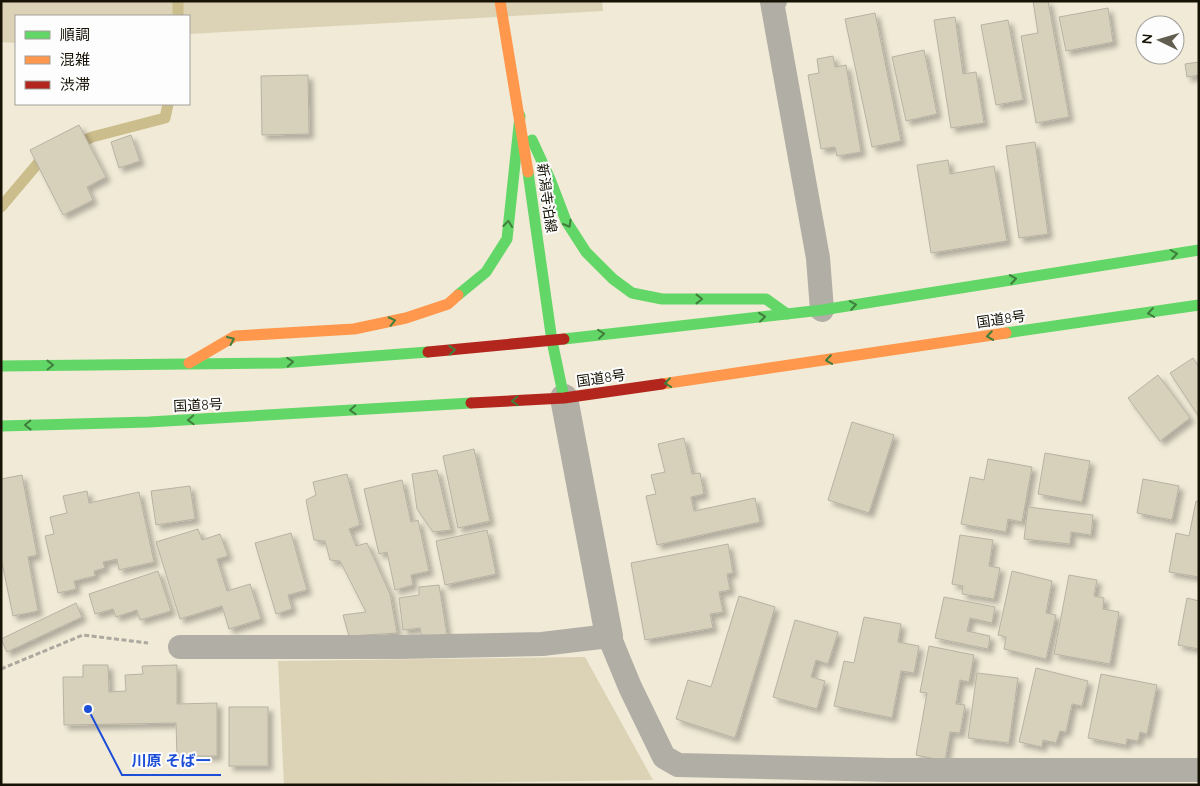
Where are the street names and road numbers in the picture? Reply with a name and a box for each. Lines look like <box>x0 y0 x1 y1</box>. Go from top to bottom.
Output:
street label: 新潟寺泊線 <box>533 162 561 234</box>
street label: 国道8号 <box>975 307 1027 331</box>
street label: 国道8号 <box>575 366 627 390</box>
street label: 国道8号 <box>173 395 223 415</box>

